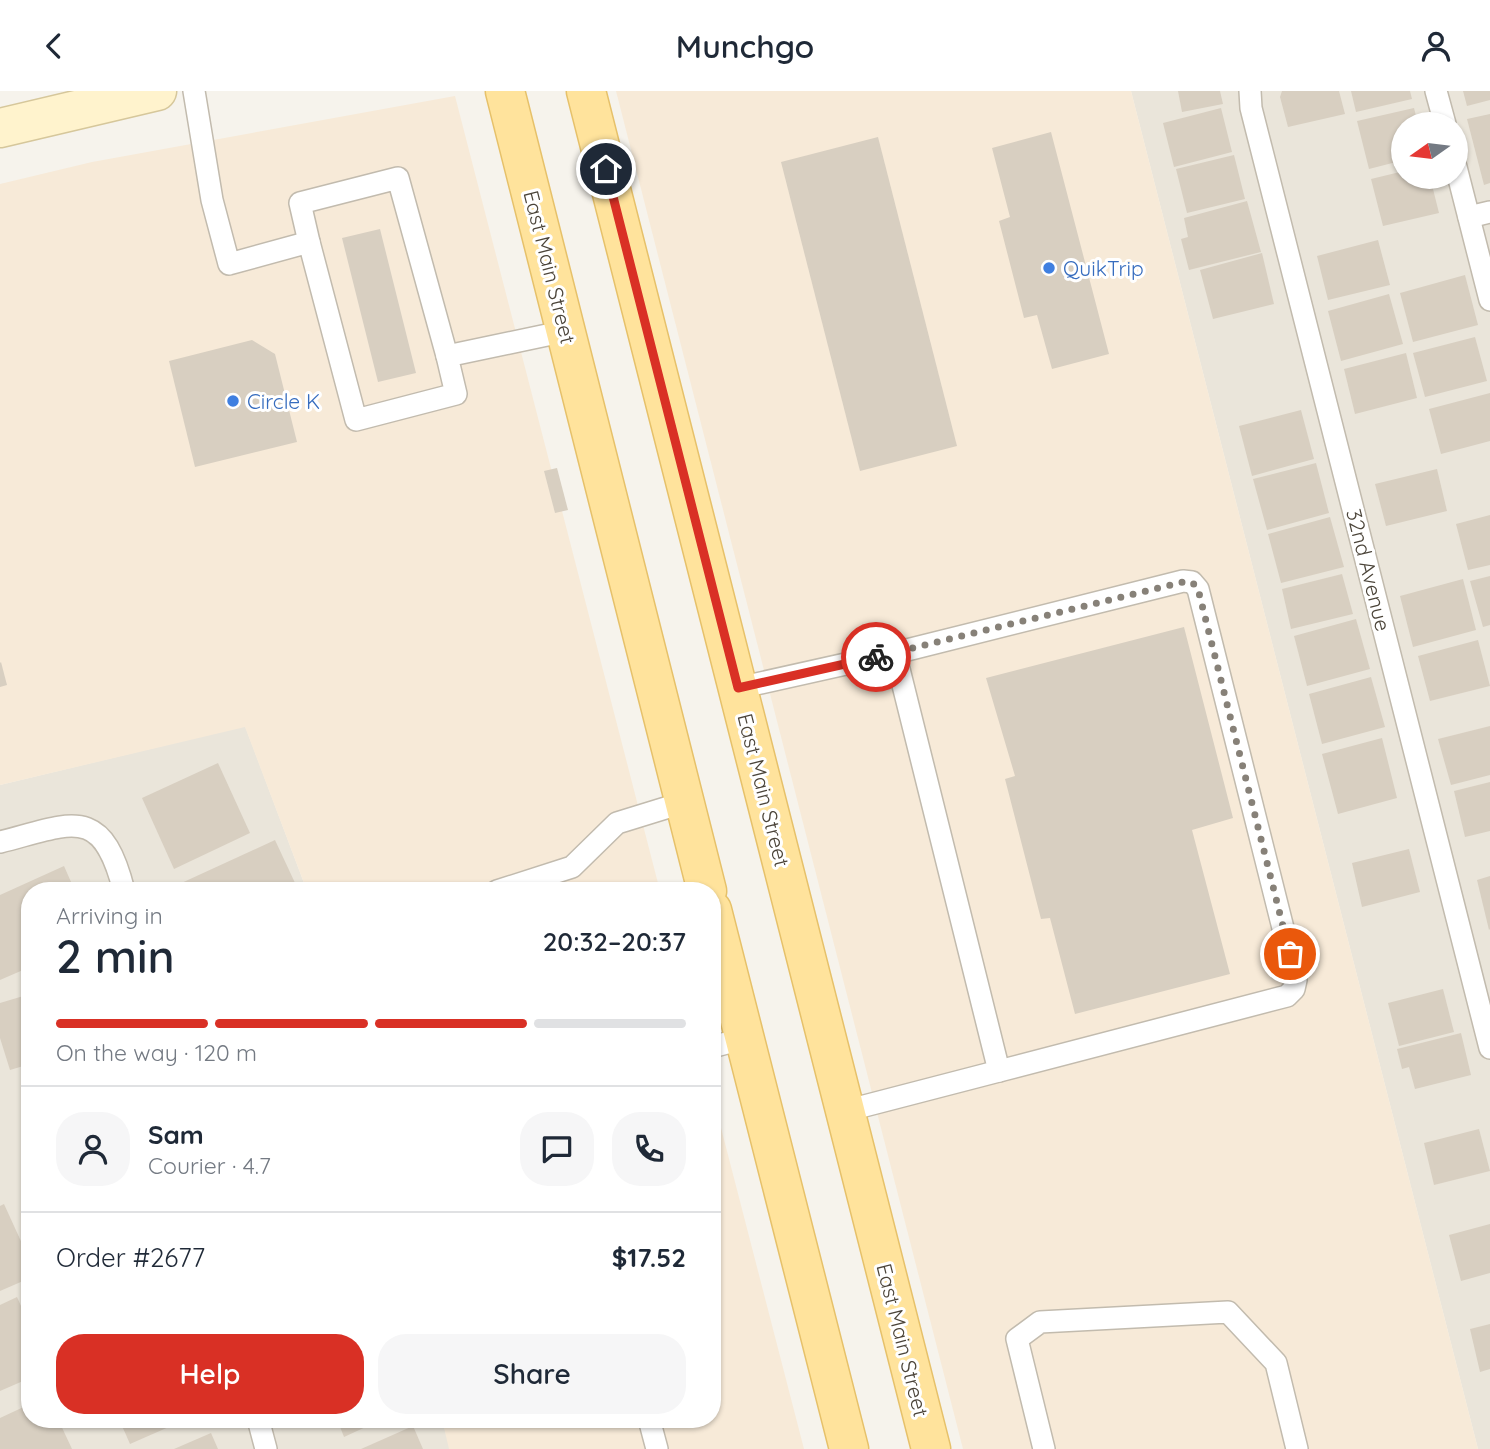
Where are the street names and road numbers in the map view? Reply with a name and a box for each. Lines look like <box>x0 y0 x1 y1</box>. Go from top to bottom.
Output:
street label: East Main Street <box>518 188 582 346</box>
street label: 32nd Avenue <box>1341 506 1397 634</box>
street label: East Main Street <box>732 711 796 869</box>
street label: East Main Street <box>871 1261 935 1419</box>

